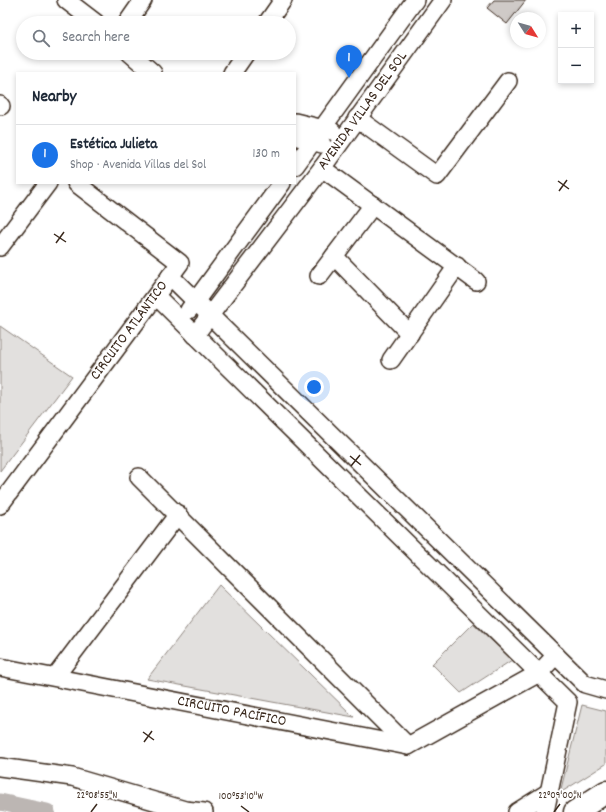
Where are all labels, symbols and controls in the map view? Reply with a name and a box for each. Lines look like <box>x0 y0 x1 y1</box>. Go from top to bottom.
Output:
north arrow <box>510 12 546 48</box>
map controls <box>558 12 594 84</box>
button: + <box>558 12 594 48</box>
search box <box>16 16 296 60</box>
icon: search <box>30 27 52 49</box>
text: Search here <box>62 27 130 49</box>
pin: 1 <box>336 45 362 78</box>
street label: AVENIDA VILLAS DEL SOL <box>313 47 413 175</box>
button: − <box>558 48 594 84</box>
text: Nearby <box>32 86 76 110</box>
text: Estética Julieta <box>70 134 157 156</box>
text: 1 <box>44 145 46 164</box>
text: 130 m <box>252 145 280 164</box>
text: Shop · Avenida Villas del Sol <box>70 156 206 175</box>
street label: CIRCUITO ATLÁNTICO <box>85 277 174 385</box>
your location <box>304 377 324 397</box>
street label: CIRCUITO PACÍFICO <box>175 691 288 733</box>
text: 22°08'55"N <box>76 789 118 803</box>
text: 22°09'00"N <box>538 789 582 803</box>
text: 100°53'10"W <box>219 790 263 804</box>

